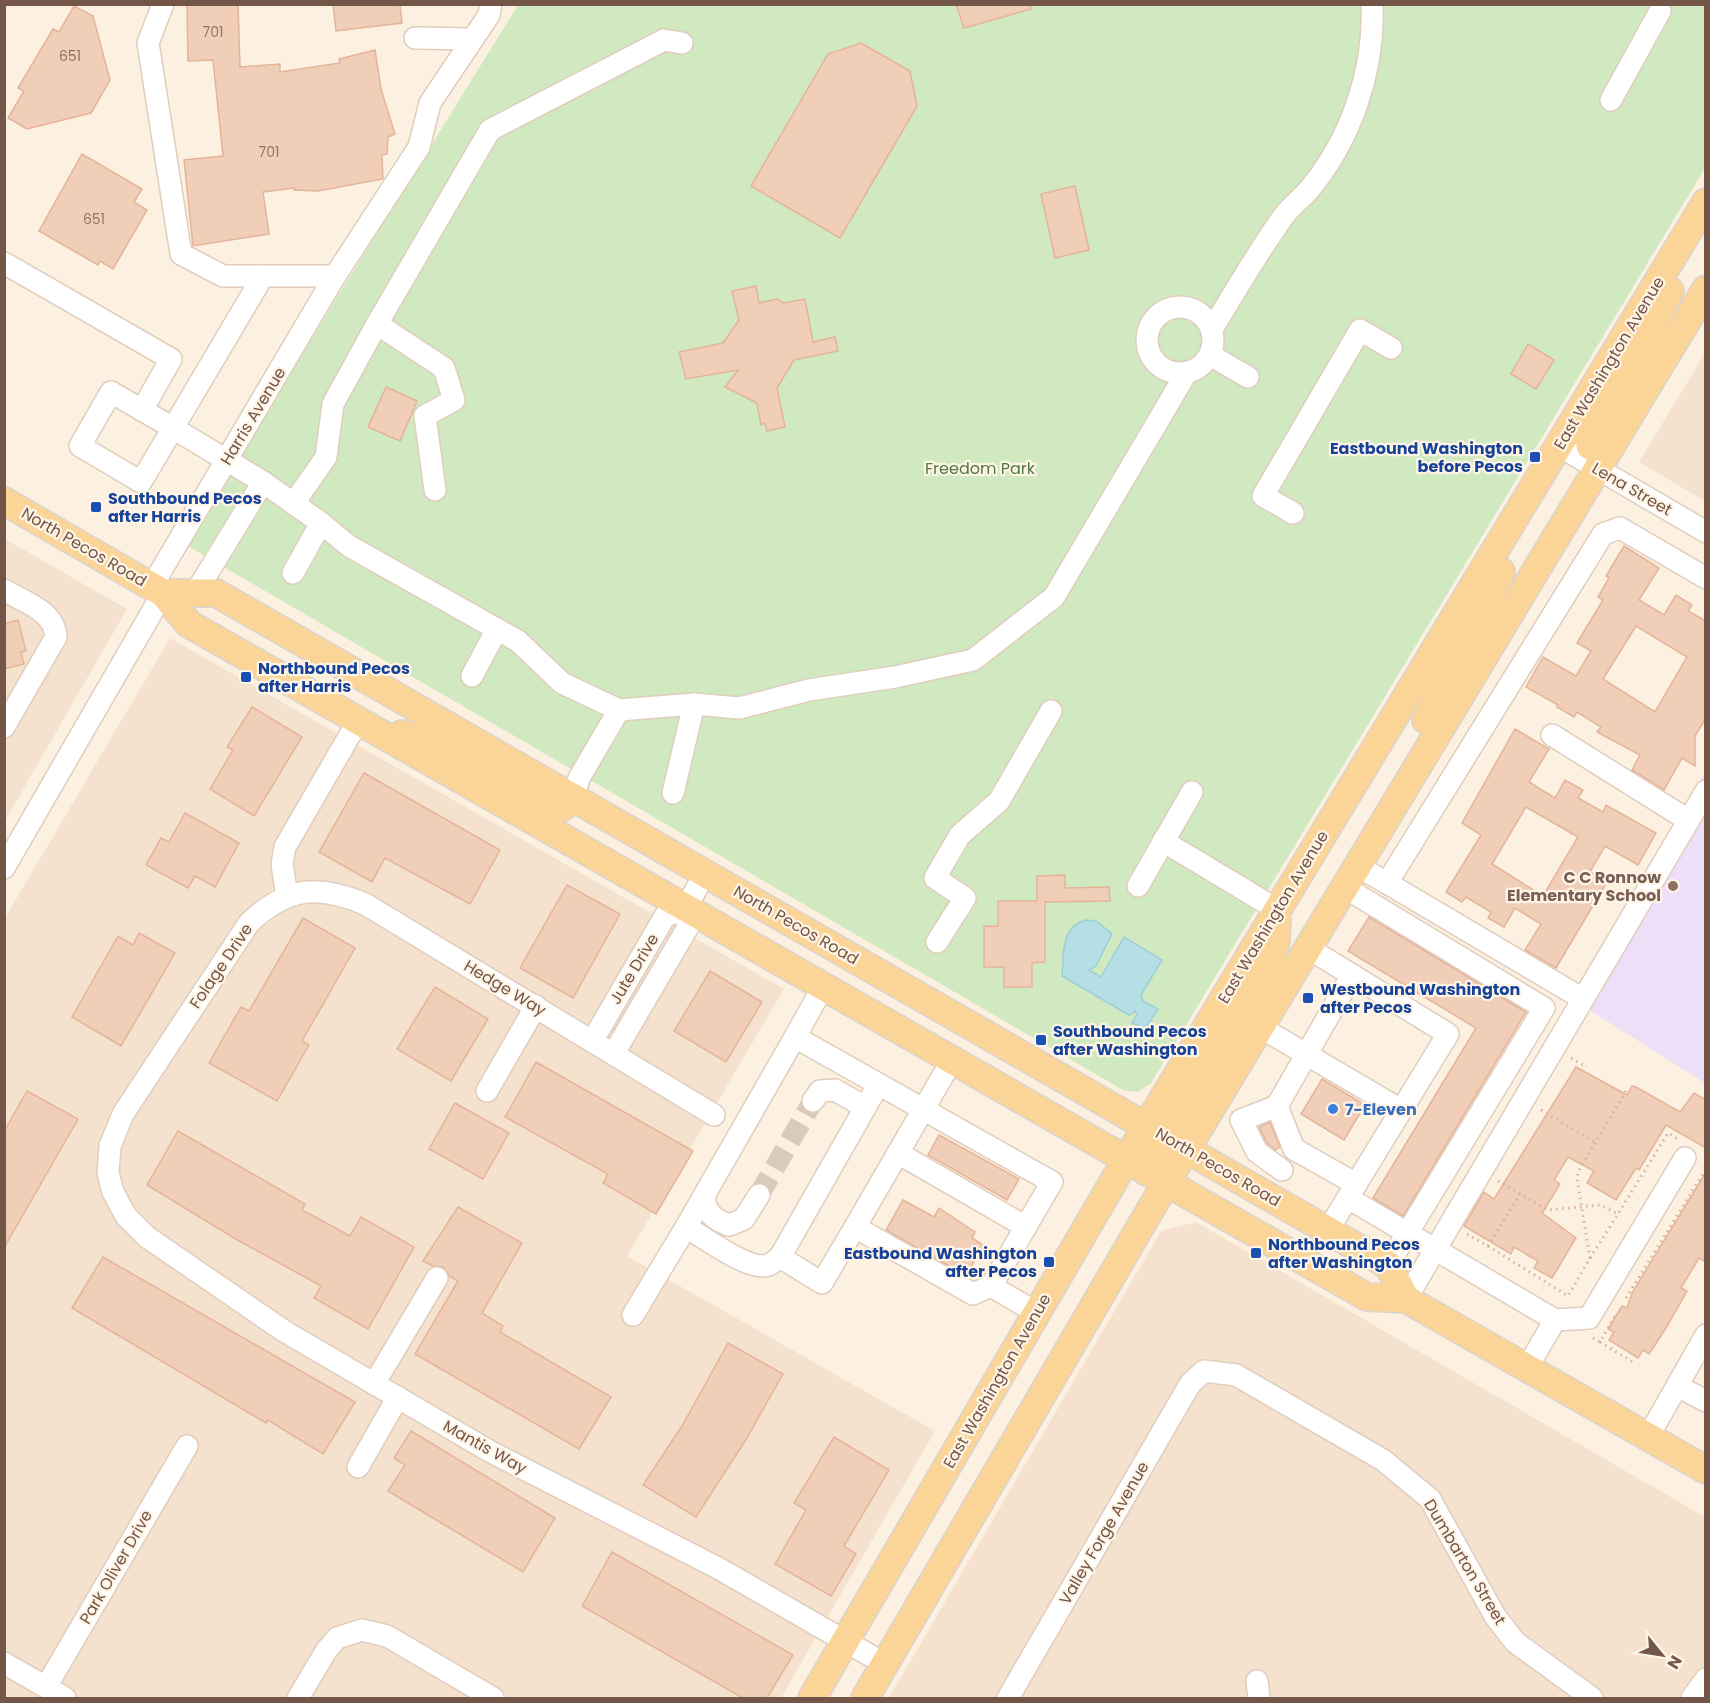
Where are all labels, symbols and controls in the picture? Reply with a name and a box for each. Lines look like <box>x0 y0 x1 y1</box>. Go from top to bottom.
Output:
house number: 701 <box>203 22 223 42</box>
house number: 651 <box>59 46 81 66</box>
house number: 701 <box>259 142 279 162</box>
house number: 651 <box>83 209 105 229</box>
street label: East Washington Avenue <box>1548 272 1670 454</box>
street label: Harris Avenue <box>215 363 291 469</box>
place label: Eastbound Washington before Pecos <box>1330 437 1523 478</box>
marker: Eastbound Washington before Pecos <box>1528 450 1542 464</box>
park label: Freedom Park <box>925 457 1036 480</box>
street label: Lena Street <box>1588 457 1676 521</box>
place label: Southbound Pecos after Harris <box>108 487 262 528</box>
marker: Southbound Pecos after Harris <box>89 500 103 514</box>
street label: North Pecos Road <box>17 502 151 592</box>
place label: Northbound Pecos after Harris <box>258 657 410 698</box>
marker: Northbound Pecos after Harris <box>239 670 253 684</box>
street label: East Washington Avenue <box>1212 826 1334 1008</box>
place label: C C Ronnow Elementary School <box>1507 866 1661 907</box>
marker: C C Ronnow Elementary School <box>1666 879 1680 893</box>
street label: North Pecos Road <box>729 880 863 970</box>
street label: Folage Drive <box>184 919 258 1013</box>
street label: Jute Drive <box>604 929 664 1009</box>
street label: Hedge Way <box>460 954 550 1022</box>
place label: Westbound Washington after Pecos <box>1320 978 1520 1019</box>
marker: Westbound Washington after Pecos <box>1301 991 1315 1005</box>
place label: Southbound Pecos after Washington <box>1053 1020 1207 1061</box>
marker: Southbound Pecos after Washington <box>1034 1033 1048 1047</box>
place label: 7-Eleven <box>1345 1098 1417 1121</box>
marker: 7-Eleven <box>1326 1102 1340 1116</box>
street label: North Pecos Road <box>1151 1122 1285 1212</box>
place label: Northbound Pecos after Washington <box>1268 1233 1420 1274</box>
place label: Eastbound Washington after Pecos <box>844 1242 1037 1283</box>
marker: Northbound Pecos after Washington <box>1249 1246 1263 1260</box>
marker: Eastbound Washington after Pecos <box>1042 1255 1056 1269</box>
street label: East Washington Avenue <box>938 1289 1057 1473</box>
street label: Mantis Way <box>439 1414 531 1480</box>
street label: Valley Forge Avenue <box>1054 1457 1155 1609</box>
street label: Dumbarton Street <box>1418 1495 1512 1629</box>
street label: Park Oliver Drive <box>74 1506 158 1628</box>
north arrow <box>1632 1625 1692 1685</box>
text: N <box>1662 1651 1688 1673</box>

